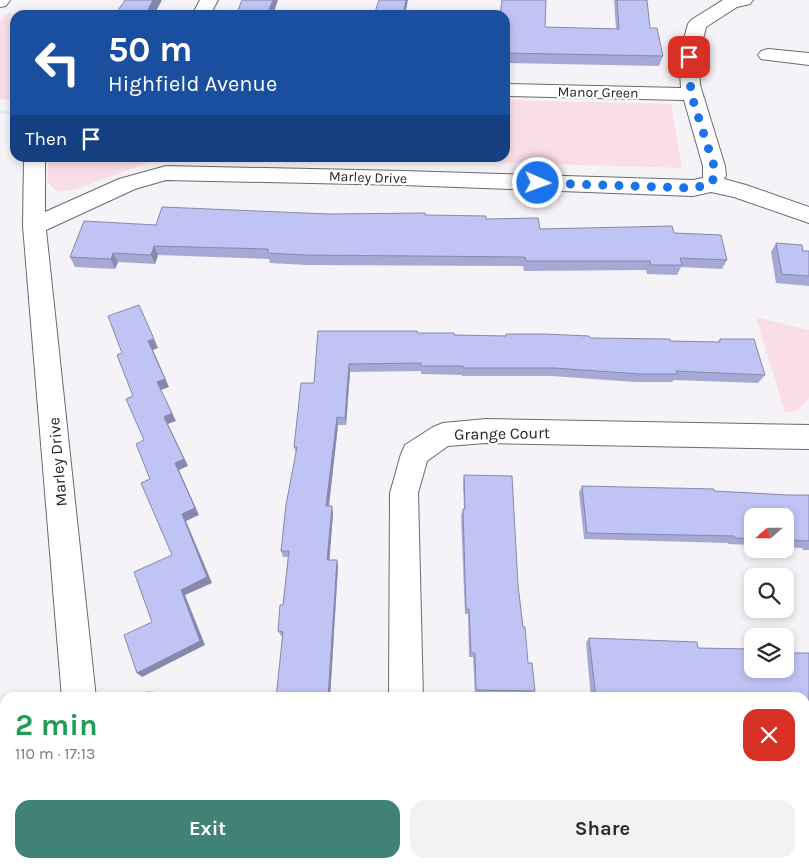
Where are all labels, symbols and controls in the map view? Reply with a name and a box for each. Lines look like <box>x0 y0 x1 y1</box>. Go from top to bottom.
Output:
text: 50 m <box>108 29 193 70</box>
icon: left <box>25 30 90 95</box>
pin <box>668 36 710 78</box>
icon: arrive <box>675 43 703 71</box>
text: Highfield Avenue <box>108 71 277 97</box>
street label: Manor Green <box>557 83 639 102</box>
icon: arrive <box>77 125 105 153</box>
text: Then <box>25 128 67 150</box>
position arrow <box>511 156 563 208</box>
street label: Marley Drive <box>329 168 407 187</box>
street label: Marley Drive <box>44 417 71 507</box>
street label: Grange Court <box>454 423 550 444</box>
north arrow <box>744 508 794 558</box>
map controls <box>744 508 794 678</box>
button: search <box>744 568 794 618</box>
button: layers <box>744 628 794 678</box>
text: 2 min <box>15 707 98 743</box>
button: close <box>743 709 795 761</box>
text: 110 m · 17:13 <box>15 744 96 763</box>
button: Exit <box>15 800 400 858</box>
button: Share <box>410 800 795 858</box>

